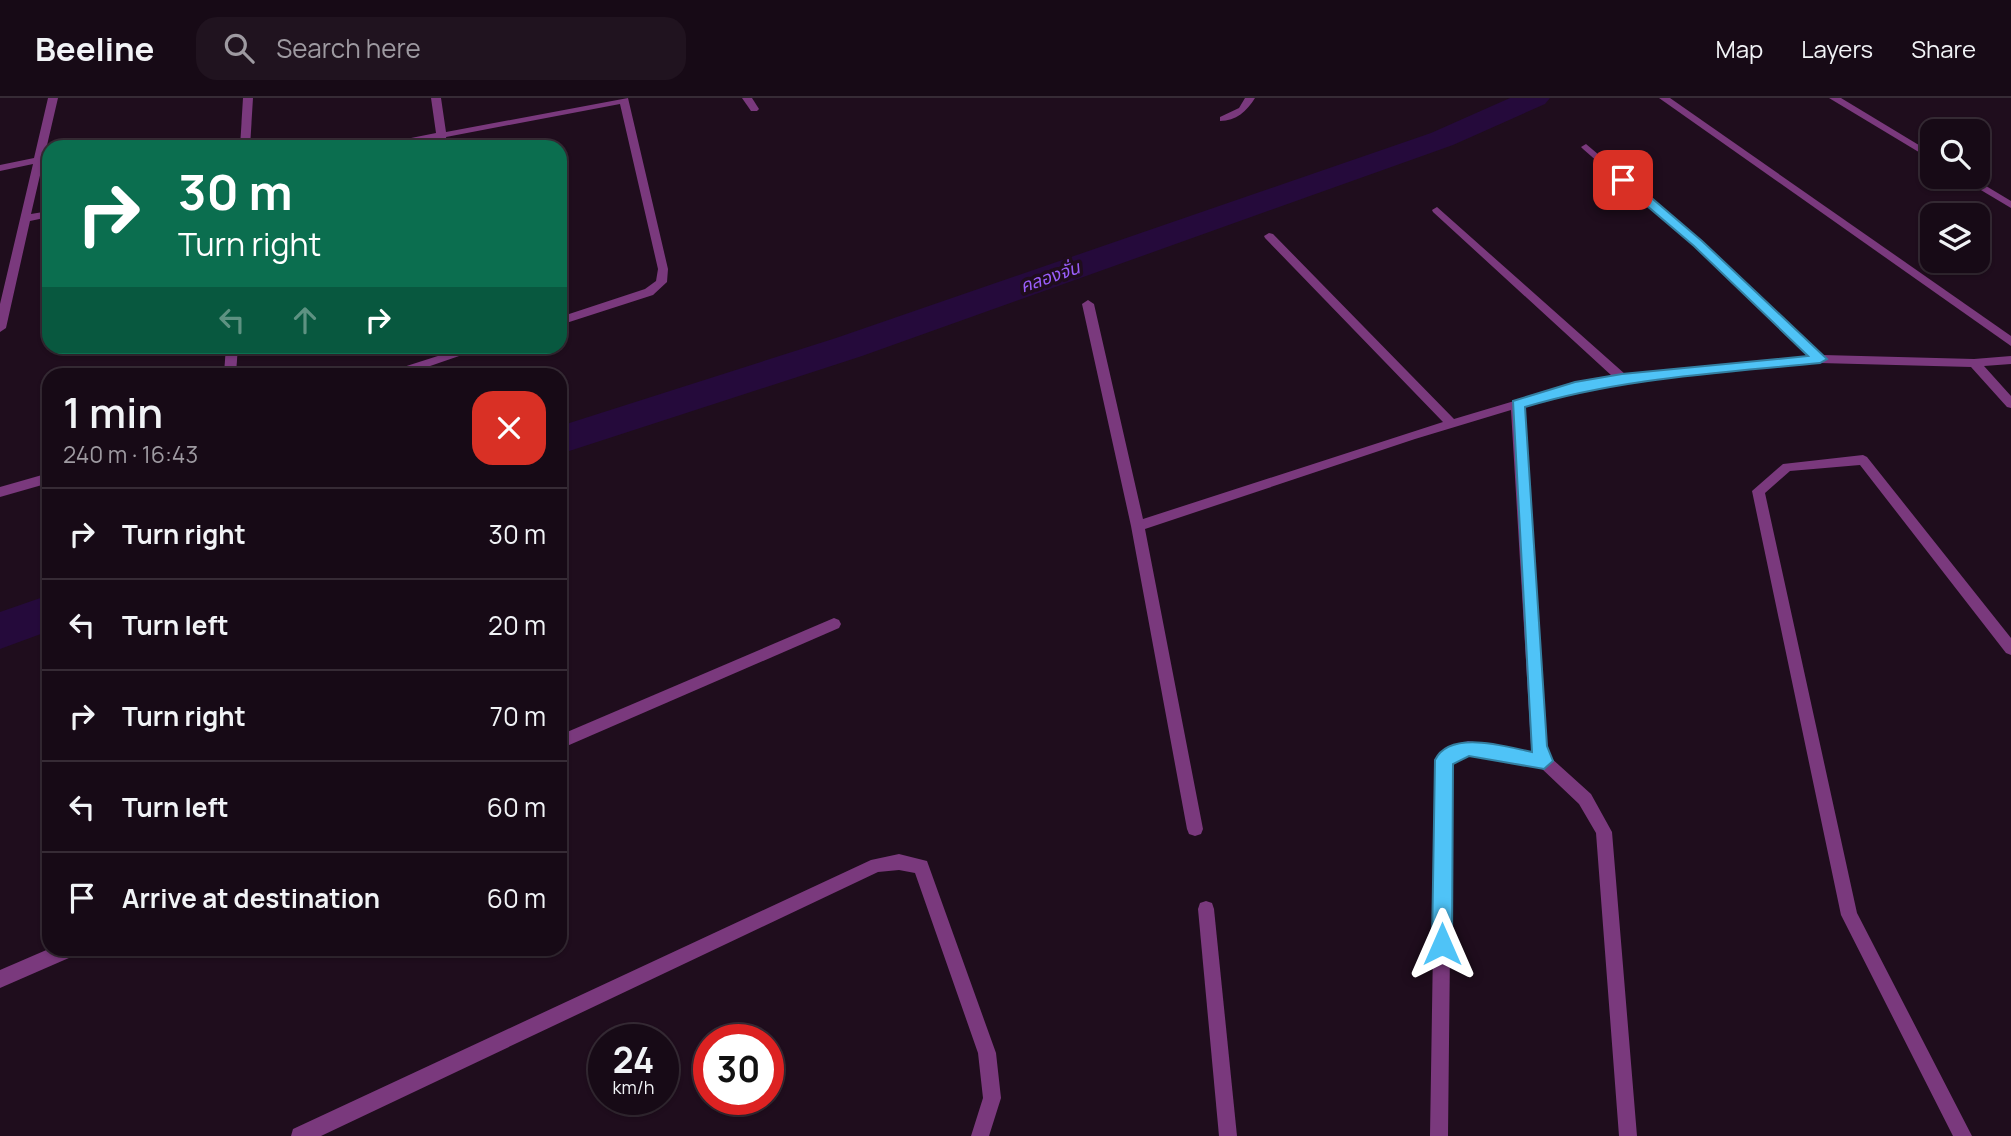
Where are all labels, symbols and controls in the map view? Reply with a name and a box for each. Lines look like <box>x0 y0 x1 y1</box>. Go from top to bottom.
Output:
search box <box>196 17 686 80</box>
text: Beeline <box>35 26 154 71</box>
icon: search <box>220 29 258 67</box>
text: Search here <box>276 30 421 66</box>
text: Map <box>1716 32 1763 65</box>
text: Layers <box>1801 32 1873 65</box>
text: Share <box>1911 32 1976 65</box>
map controls <box>1920 119 1990 273</box>
button: search <box>1920 119 1990 189</box>
pin <box>1593 150 1653 210</box>
text: 30 m <box>178 158 293 225</box>
icon: arrive <box>1604 161 1642 199</box>
icon: right <box>63 168 154 259</box>
button: layers <box>1920 203 1990 273</box>
text: Turn right <box>178 222 321 266</box>
water label: คลองจั่น <box>1016 254 1084 297</box>
icon: left <box>213 301 251 339</box>
icon: ahead <box>286 301 324 339</box>
icon: right <box>359 301 397 339</box>
text: 1 min <box>63 383 163 441</box>
button: close <box>472 391 546 465</box>
text: 240 m · 16:43 <box>63 438 198 470</box>
icon: right <box>63 515 101 553</box>
text: Turn right <box>122 516 246 552</box>
text: 30 m <box>489 516 546 552</box>
icon: left <box>63 606 101 644</box>
text: Turn left <box>122 607 229 643</box>
text: 20 m <box>488 607 546 643</box>
icon: right <box>63 697 101 735</box>
text: Turn right <box>122 698 246 734</box>
text: 70 m <box>490 698 546 734</box>
icon: left <box>63 788 101 826</box>
text: Turn left <box>122 789 229 825</box>
text: 60 m <box>487 789 546 825</box>
icon: arrive <box>63 879 101 917</box>
text: Arrive at destination <box>122 880 380 916</box>
text: 60 m <box>487 880 546 916</box>
position arrow <box>1405 907 1479 981</box>
speed limit sign: 30 <box>693 1024 784 1115</box>
text: 24 <box>613 1036 654 1084</box>
text: km/h <box>613 1075 654 1099</box>

